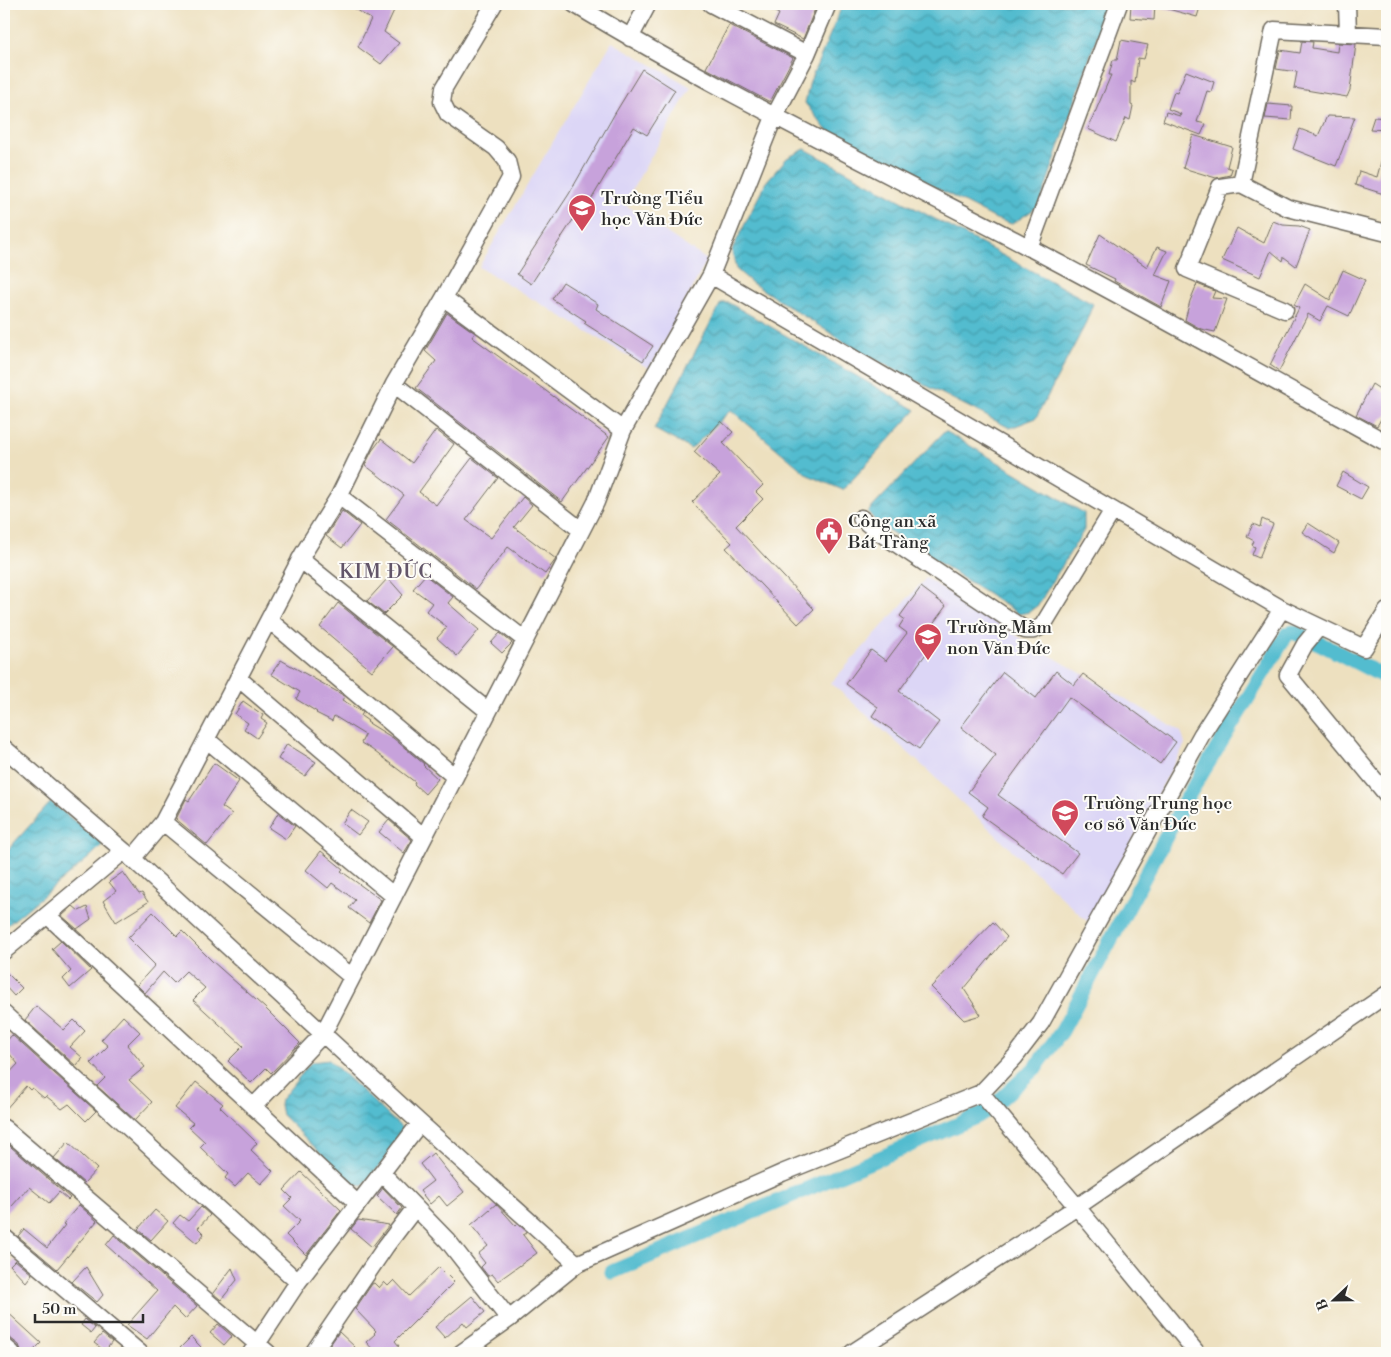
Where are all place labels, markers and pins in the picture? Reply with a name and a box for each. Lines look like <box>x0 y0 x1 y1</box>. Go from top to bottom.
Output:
place label: Trường Tiểu học Văn Đức <box>601 187 704 231</box>
school or university icon: Trường Tiểu học Văn Đức <box>567 193 597 232</box>
place label: Công an xã Bát Tràng <box>847 510 937 554</box>
public building icon: Công an xã Bát Tràng <box>814 516 844 555</box>
place label: Trường Mầm non Văn Đức <box>947 616 1052 660</box>
school or university icon: Trường Mầm non Văn Đức <box>913 622 943 661</box>
place label: Trường Trung học cơ sở Văn Đức <box>1084 792 1232 836</box>
school or university icon: Trường Trung học cơ sở Văn Đức <box>1050 798 1080 837</box>

